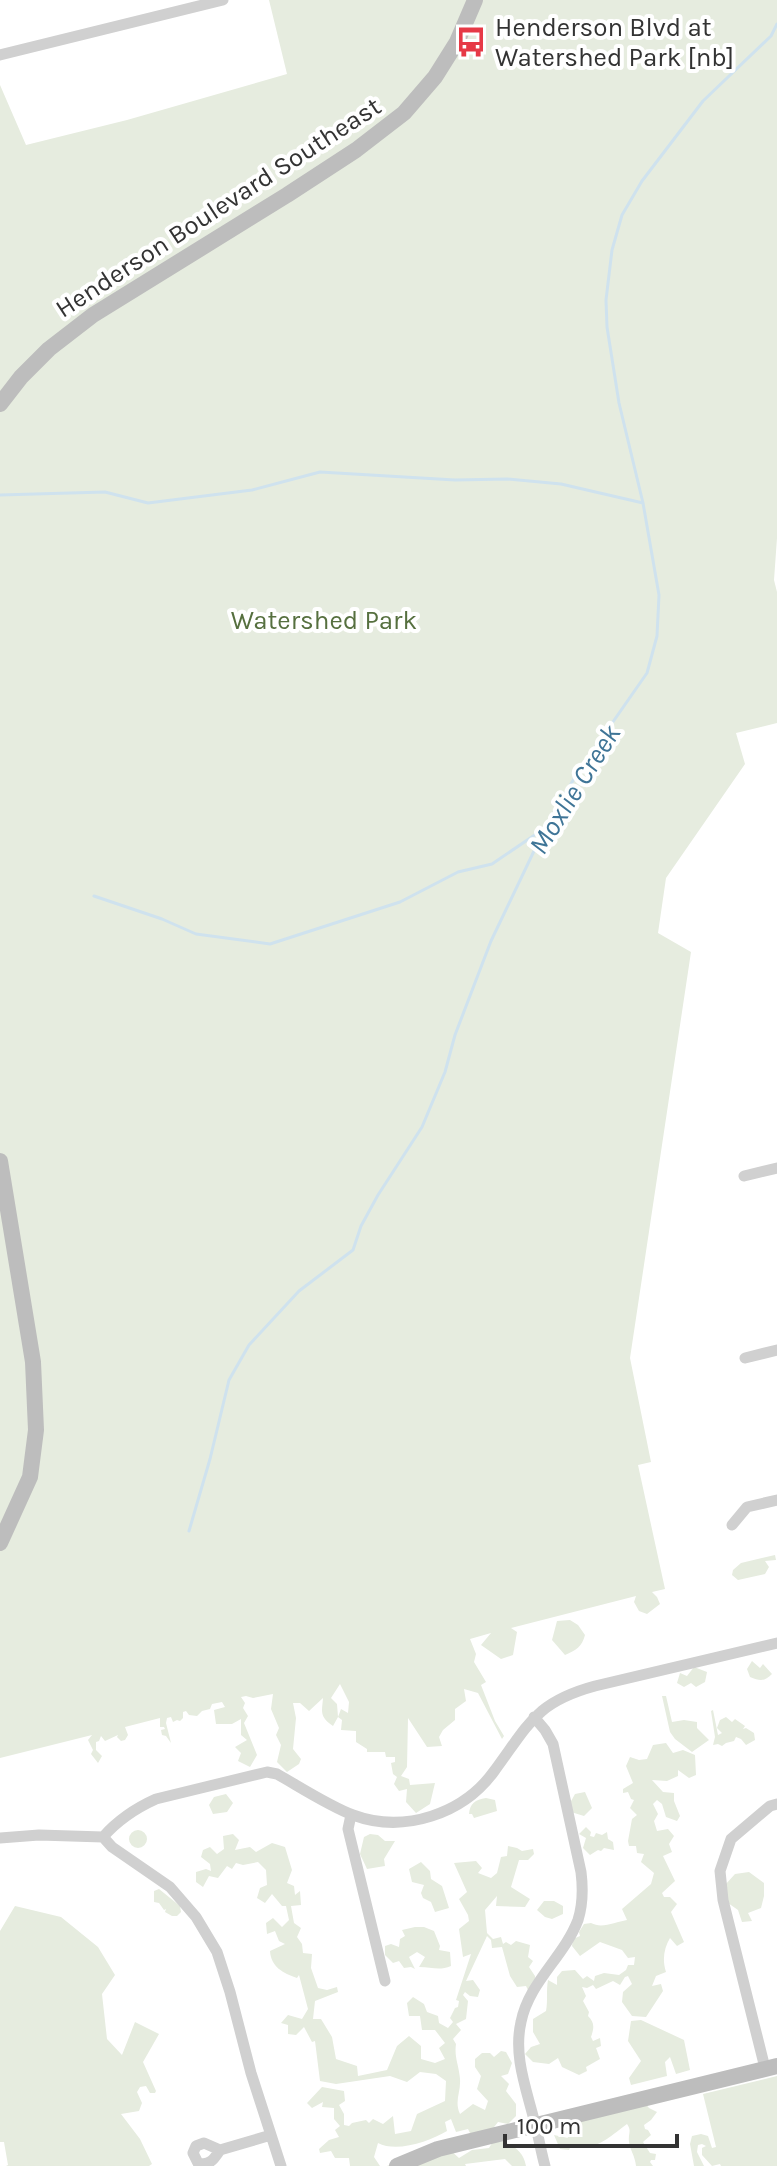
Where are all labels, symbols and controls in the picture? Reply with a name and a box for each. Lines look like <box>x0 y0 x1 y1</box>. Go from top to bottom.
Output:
place label: Henderson Blvd at Watershed Park [nb] <box>495 12 734 73</box>
bus stop icon: Henderson Blvd at Watershed Park [nb] <box>454 25 488 59</box>
street label: Henderson Boulevard Southeast <box>50 90 387 324</box>
park label: Watershed Park <box>231 605 417 636</box>
water label: Moxlie Creek <box>522 718 628 860</box>
scale bar <box>505 2098 677 2148</box>
text: 100 m <box>517 2112 582 2140</box>

